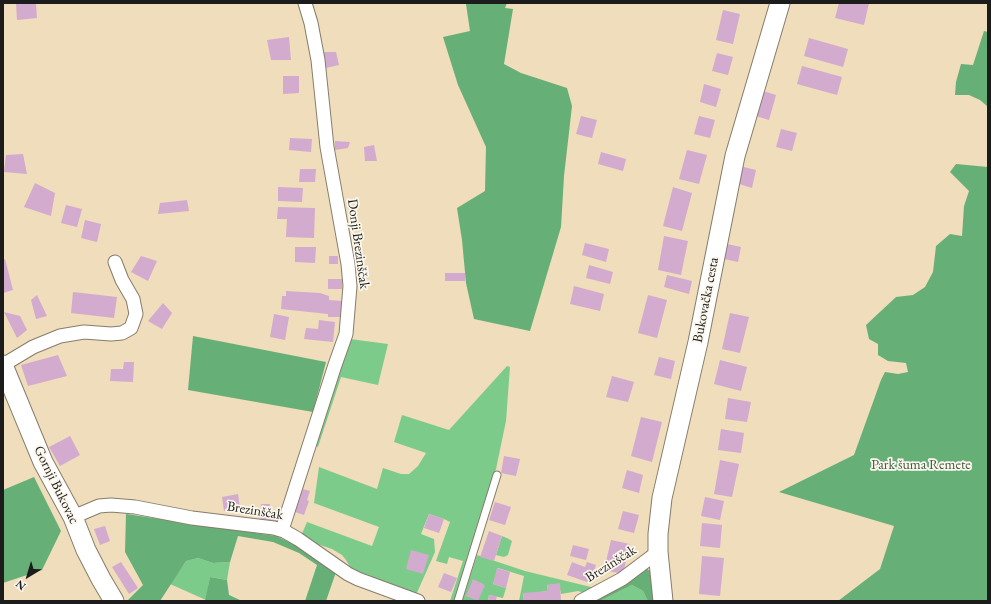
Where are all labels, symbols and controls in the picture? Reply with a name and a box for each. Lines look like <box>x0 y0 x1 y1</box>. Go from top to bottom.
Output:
street label: Donji Brezinščak <box>343 198 373 290</box>
street label: Bukovačka cesta <box>690 256 722 344</box>
street label: Gornji Bukovac <box>30 443 82 527</box>
park label: Park šuma Remete <box>871 457 971 473</box>
street label: Brezinščak <box>226 498 284 524</box>
street label: Brezinščak <box>583 542 639 586</box>
north arrow <box>8 556 48 596</box>
text: N <box>13 577 28 594</box>

